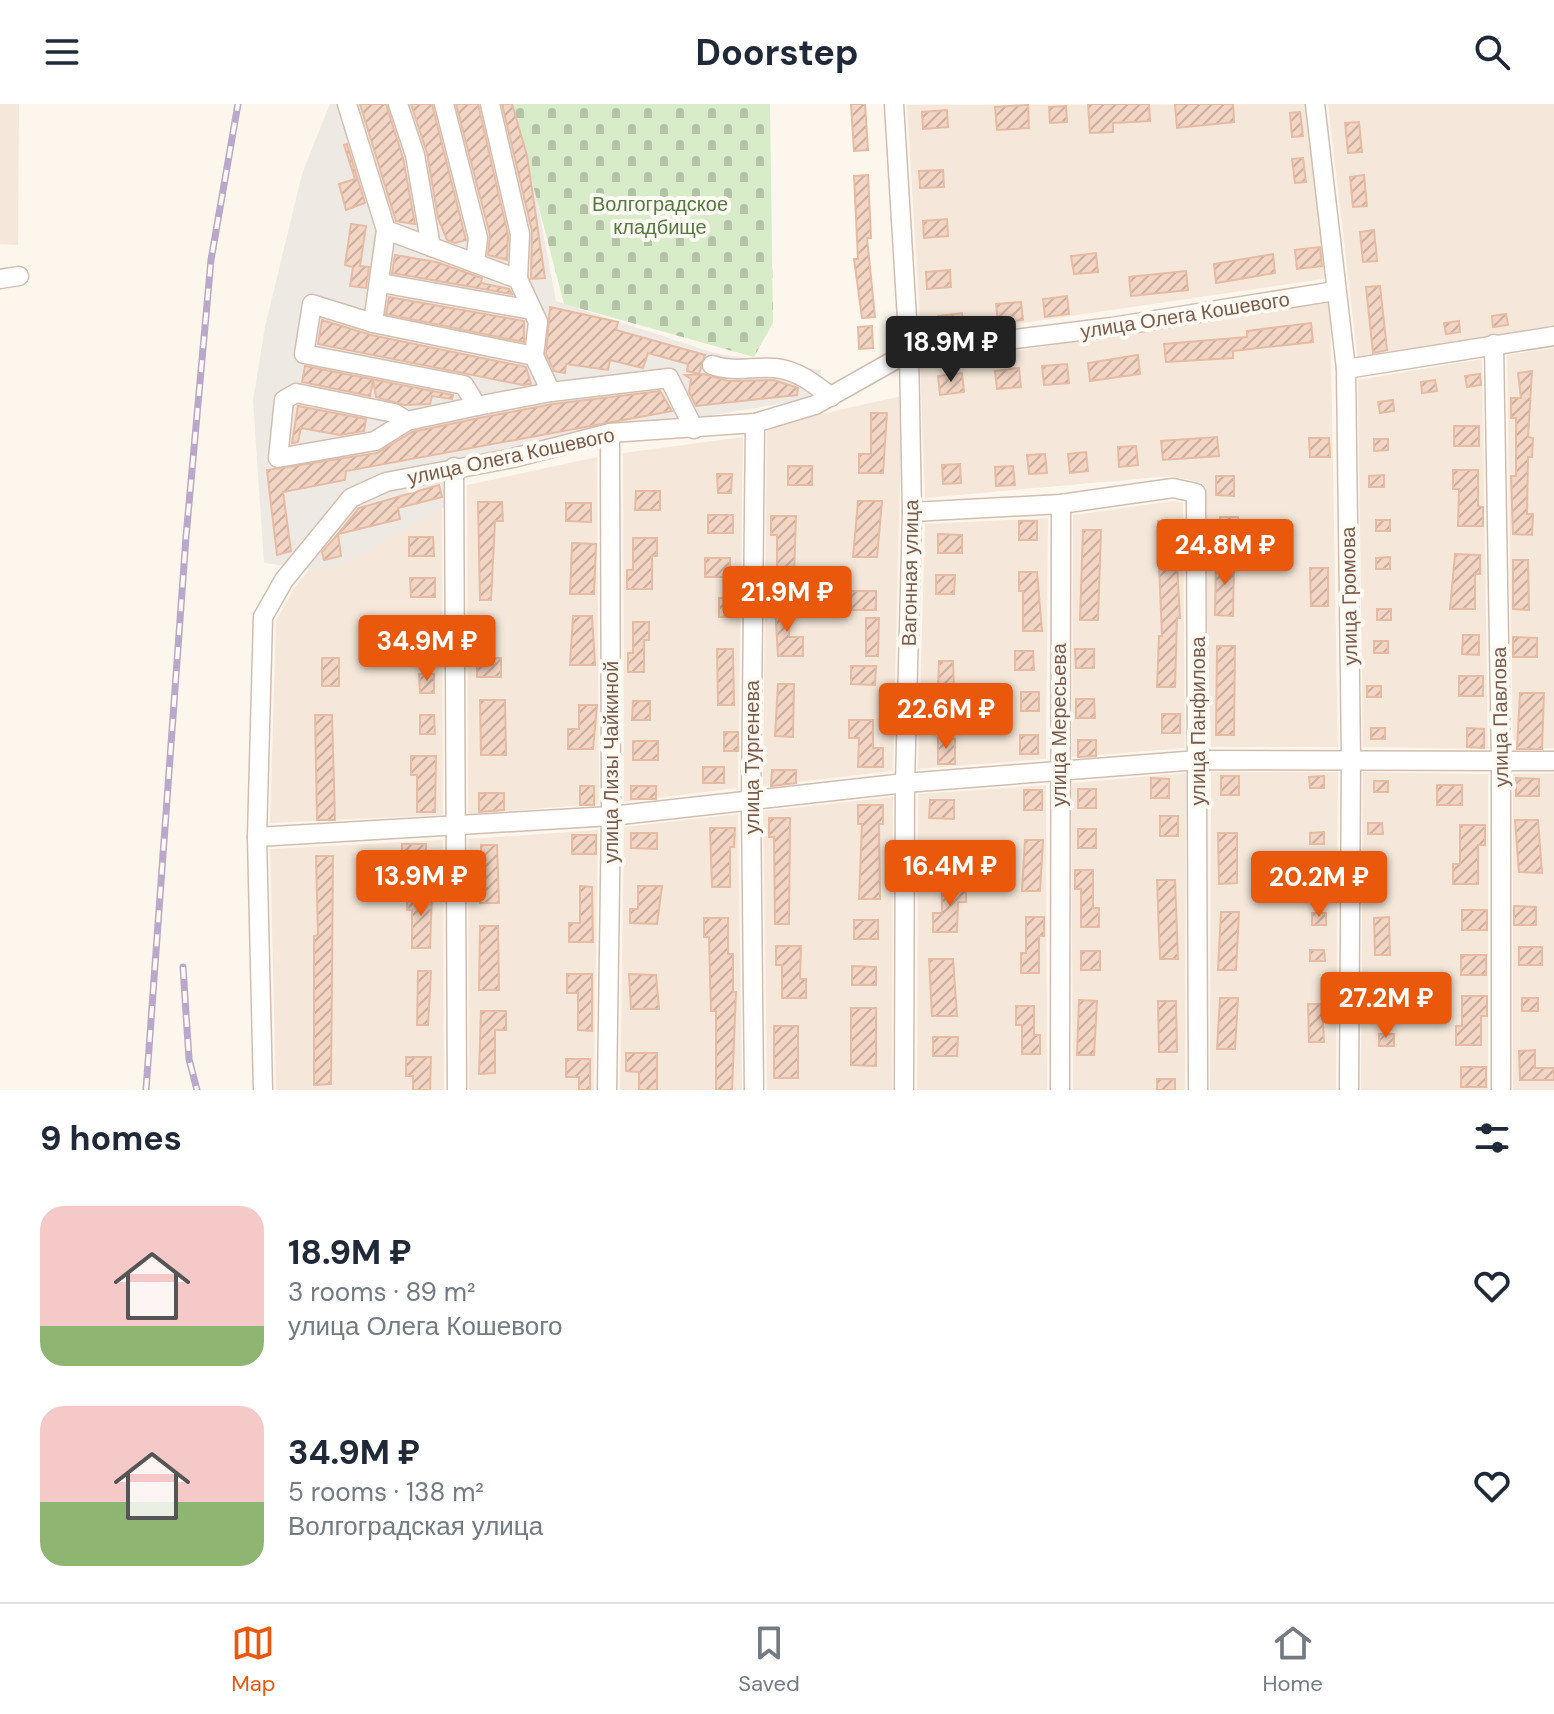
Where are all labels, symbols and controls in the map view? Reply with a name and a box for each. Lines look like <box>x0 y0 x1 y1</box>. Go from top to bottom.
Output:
text: Doorstep <box>695 29 859 76</box>
icon: menu <box>40 30 84 74</box>
icon: search <box>1470 30 1514 74</box>
park label: Волгоградское кладбище <box>592 191 728 240</box>
street label: улица Олега Кошевого <box>1079 286 1291 344</box>
pin: 18.9M ₽ <box>877 316 1025 384</box>
text: 18.9M ₽ <box>904 325 998 359</box>
street label: улица Олега Кошевого <box>405 421 617 491</box>
street label: Вагонная улица <box>896 499 924 647</box>
pin: 24.8M ₽ <box>1151 519 1299 587</box>
street label: улица Громова <box>1335 526 1363 666</box>
text: 24.8M ₽ <box>1175 528 1275 562</box>
pin: 21.9M ₽ <box>713 566 861 634</box>
text: 21.9M ₽ <box>741 575 833 609</box>
pin: 34.9M ₽ <box>353 615 501 683</box>
text: 34.9M ₽ <box>376 624 478 658</box>
street label: улица Панфилова <box>1185 636 1211 806</box>
street label: улица Мересьева <box>1046 642 1072 807</box>
street label: улица Павлова <box>1486 646 1514 787</box>
street label: улица Лизы Чайкиной <box>598 661 624 863</box>
street label: улица Тургенева <box>739 679 765 834</box>
pin: 22.6M ₽ <box>872 683 1020 751</box>
text: 22.6M ₽ <box>897 692 995 726</box>
pin: 16.4M ₽ <box>876 840 1024 908</box>
text: 16.4M ₽ <box>903 849 997 883</box>
pin: 13.9M ₽ <box>347 850 495 918</box>
pin: 20.2M ₽ <box>1245 851 1393 919</box>
text: 13.9M ₽ <box>374 859 468 893</box>
text: 20.2M ₽ <box>1269 860 1369 894</box>
pin: 27.2M ₽ <box>1312 972 1460 1040</box>
text: 27.2M ₽ <box>1339 981 1433 1015</box>
text: 9 homes <box>40 1116 182 1161</box>
icon: filters <box>1470 1116 1514 1160</box>
text: 18.9M ₽ <box>288 1230 411 1275</box>
icon: home <box>104 1238 200 1334</box>
icon: heart <box>1470 1264 1514 1308</box>
text: 3 rooms · 89 m² <box>288 1275 476 1309</box>
text: улица Олега Кошевого <box>288 1309 563 1343</box>
text: 34.9M ₽ <box>288 1430 420 1475</box>
icon: home <box>104 1438 200 1534</box>
icon: heart <box>1470 1464 1514 1508</box>
text: 5 rooms · 138 m² <box>288 1475 484 1509</box>
text: Волгоградская улица <box>288 1509 543 1543</box>
tab: Map <box>231 1621 276 1698</box>
tab: Saved <box>738 1621 800 1698</box>
tab: Home <box>1263 1621 1323 1698</box>

